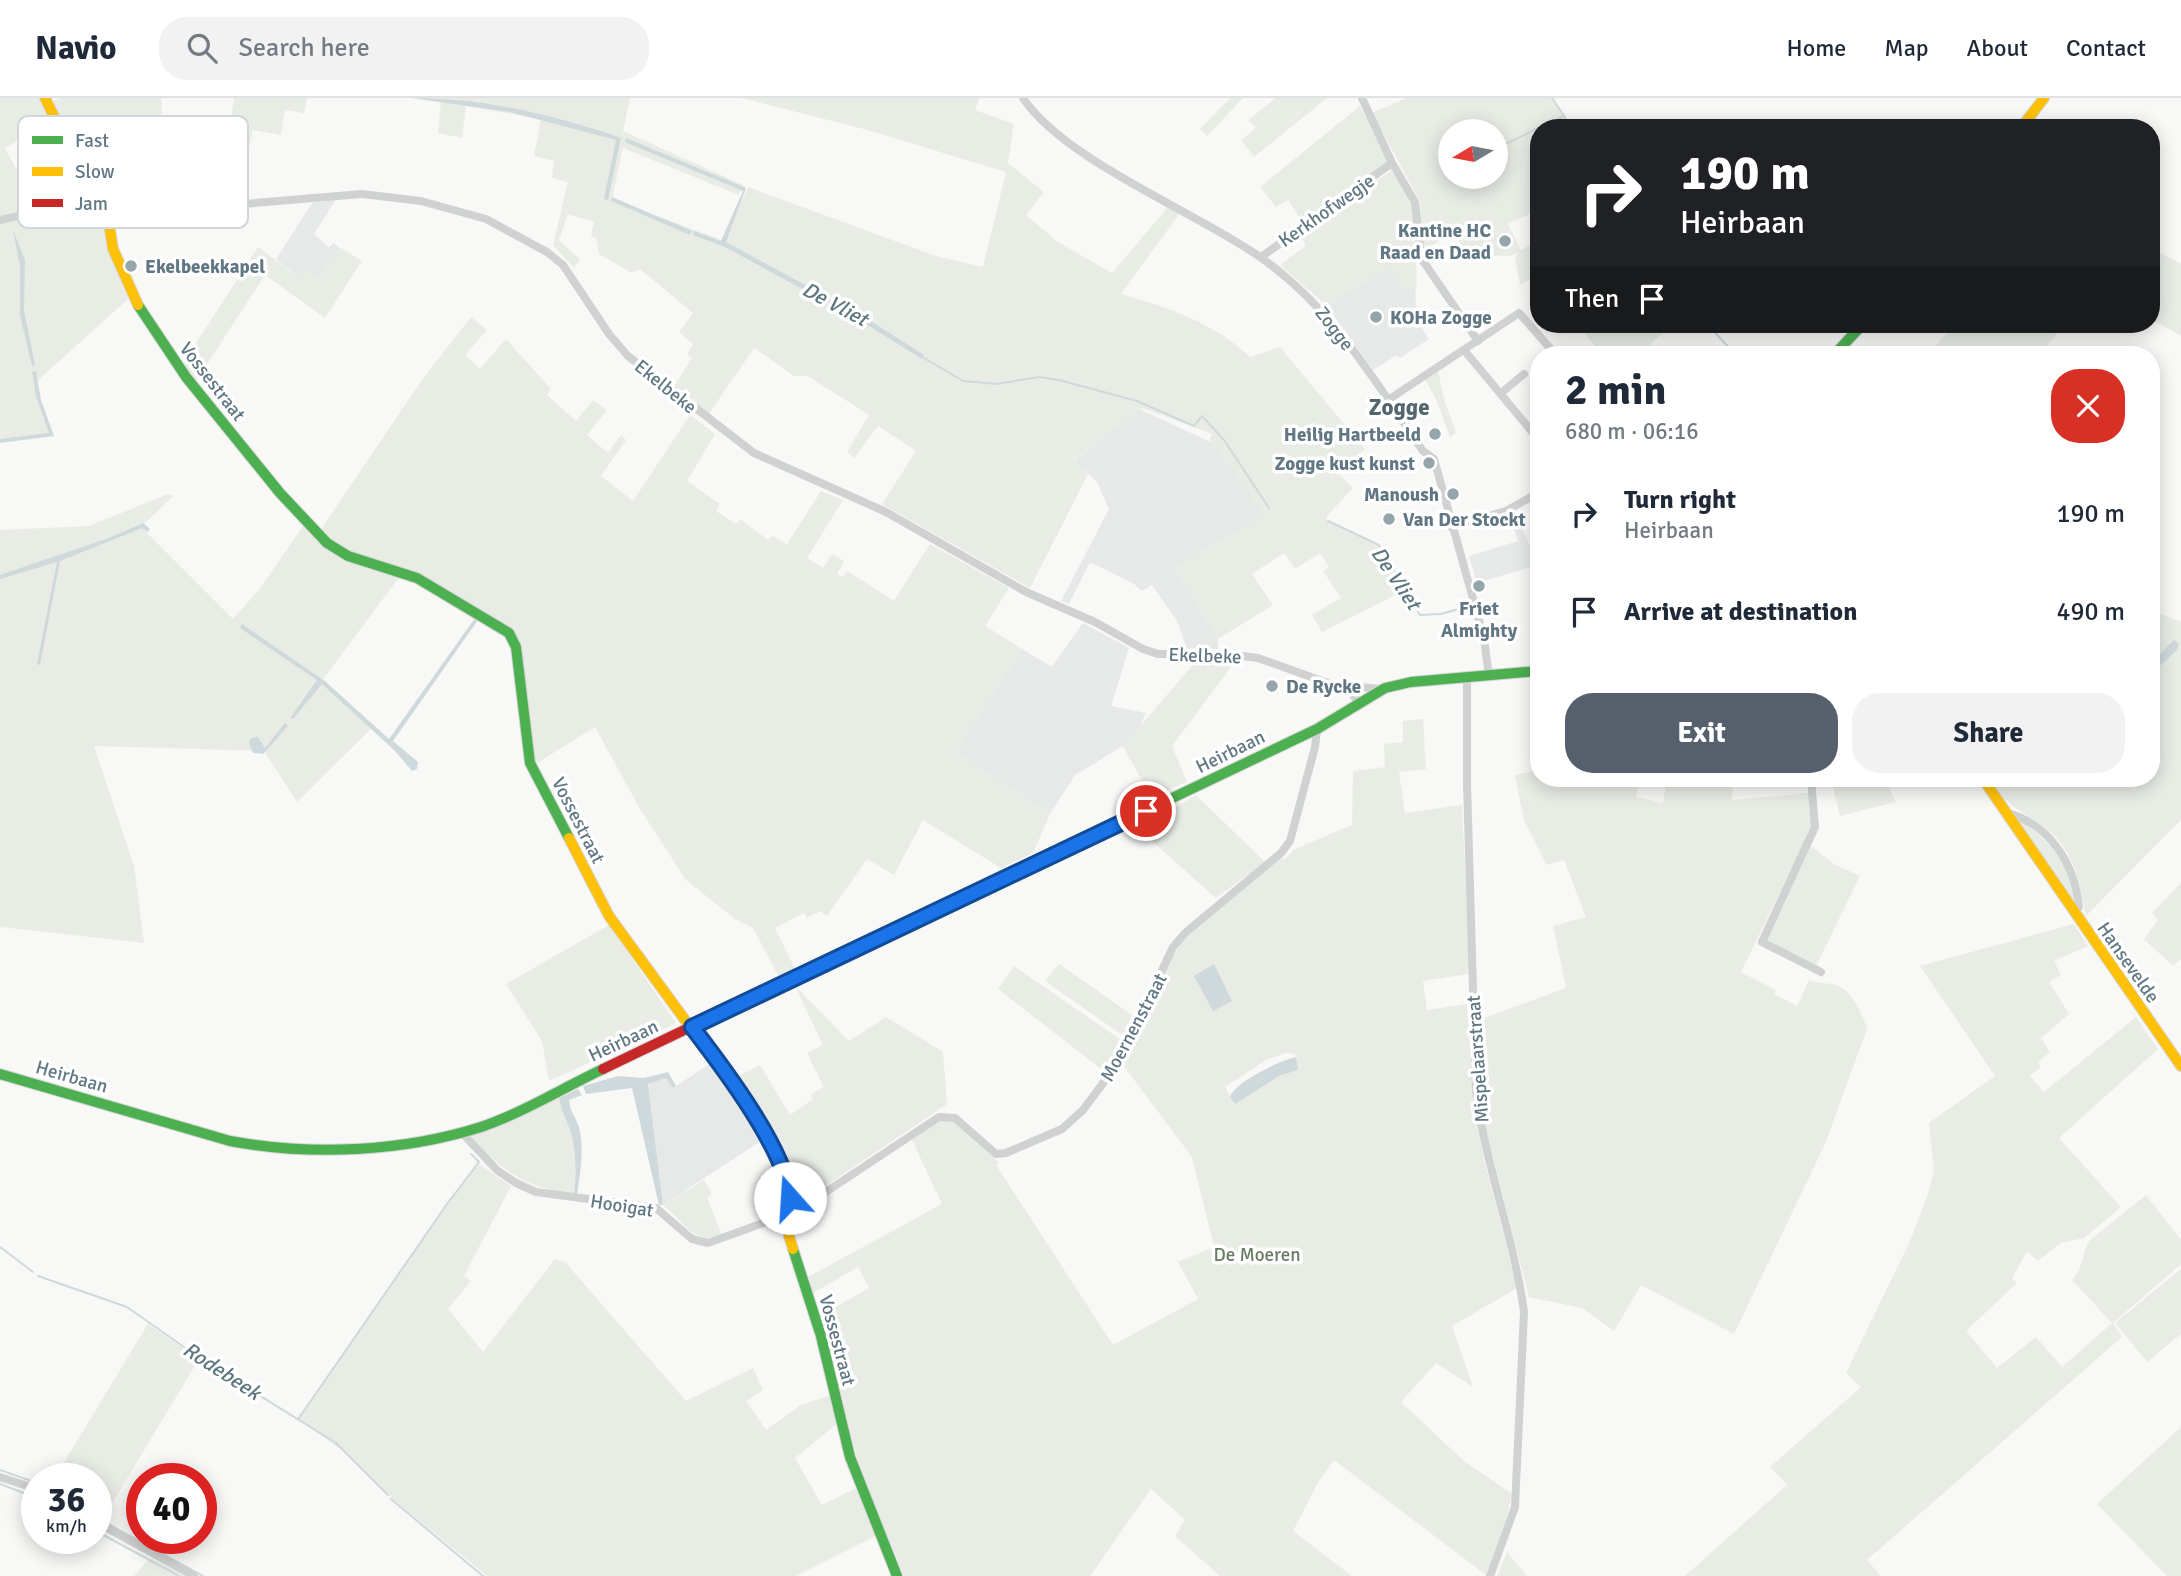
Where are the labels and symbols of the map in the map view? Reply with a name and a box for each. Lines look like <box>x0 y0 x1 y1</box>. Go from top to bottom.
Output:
legend <box>18 116 248 228</box>
north arrow <box>1438 119 1508 189</box>
text: Fast <box>75 129 109 153</box>
text: Slow <box>75 160 115 184</box>
street label: Kerkhofwegje <box>1274 169 1379 253</box>
text: Jam <box>75 192 108 216</box>
place label: Kantine HC Raad en Daad <box>1379 219 1491 265</box>
marker: Kantine HC Raad en Daad <box>1497 233 1513 249</box>
place label: Ekelbeekkapel <box>145 255 265 279</box>
marker: Ekelbeekkapel <box>123 258 139 274</box>
water label: De Vliet <box>798 276 875 333</box>
street label: Zogge <box>1309 302 1359 356</box>
place label: KOHa Zogge <box>1390 306 1492 330</box>
marker: KOHa Zogge <box>1368 309 1384 325</box>
street label: Vossestraat <box>174 337 251 426</box>
street label: Ekelbeke <box>629 354 701 419</box>
district label: Zogge <box>1368 393 1430 422</box>
place label: Heilig Hartbeeld <box>1284 423 1421 447</box>
marker: Heilig Hartbeeld <box>1427 426 1443 442</box>
place label: Zogge kust kunst <box>1274 452 1415 476</box>
marker: Zogge kust kunst <box>1421 455 1437 471</box>
place label: Manoush <box>1364 483 1439 507</box>
marker: Manoush <box>1445 486 1461 502</box>
place label: Van Der Stockt <box>1403 508 1526 532</box>
marker: Van Der Stockt <box>1381 511 1397 527</box>
water label: De Vliet <box>1366 542 1428 617</box>
marker: Friet Almighty <box>1471 578 1487 594</box>
place label: Friet Almighty <box>1441 597 1518 643</box>
street label: Ekelbeke <box>1168 643 1242 669</box>
place label: De Rycke <box>1286 675 1361 699</box>
marker: De Rycke <box>1264 678 1280 694</box>
street label: Heirbaan <box>1192 725 1269 779</box>
street label: Vossestraat <box>546 773 610 868</box>
pin <box>1116 781 1176 841</box>
street label: Hansevelde <box>2092 917 2165 1008</box>
street label: Moernenstraat <box>1095 969 1173 1086</box>
street label: Mispelaarstraat <box>1462 994 1494 1124</box>
street label: Heirbaan <box>585 1014 662 1067</box>
street label: Heirbaan <box>33 1055 111 1099</box>
position arrow <box>753 1161 827 1235</box>
street label: Hooigat <box>588 1189 656 1223</box>
park label: De Moeren <box>1213 1243 1301 1267</box>
street label: Vossestraat <box>813 1292 861 1389</box>
water label: Rodebeek <box>178 1336 268 1407</box>
speed limit sign: 40 <box>126 1463 217 1554</box>

